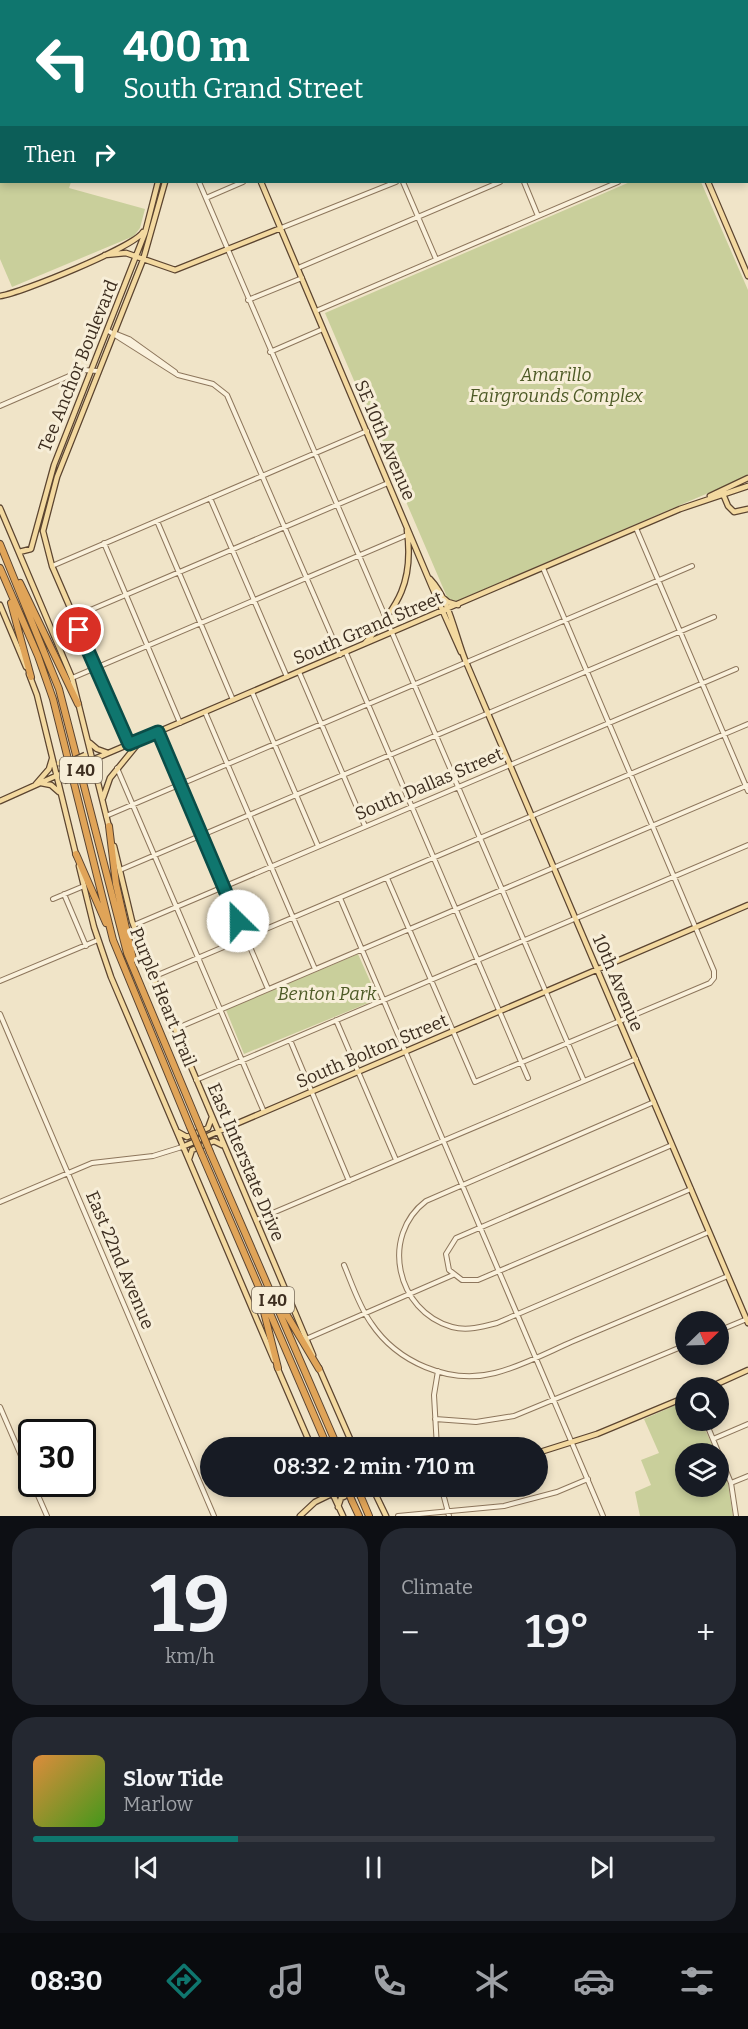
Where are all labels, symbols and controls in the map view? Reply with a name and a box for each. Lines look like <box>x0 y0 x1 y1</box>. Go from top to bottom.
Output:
text: 400 m <box>123 22 250 72</box>
icon: left <box>24 24 102 102</box>
text: South Grand Street <box>123 73 363 105</box>
icon: right <box>88 138 121 171</box>
text: Then <box>24 141 76 168</box>
street label: Tee Anchor Boulevard <box>33 277 123 455</box>
park label: Amarillo Fairgrounds Complex <box>469 364 643 407</box>
street label: SE 10th Avenue <box>350 377 420 503</box>
street label: South Grand Street <box>290 586 446 669</box>
pin <box>53 604 104 655</box>
icon: arrive <box>62 613 95 646</box>
street label: South Dallas Street <box>352 743 507 825</box>
road number: I 40 <box>60 757 102 783</box>
position arrow <box>206 889 270 953</box>
street label: Purple Heart Trail <box>125 924 201 1070</box>
street label: 10th Avenue <box>588 931 648 1035</box>
park label: Benton Park <box>277 983 377 1005</box>
street label: South Bolton Street <box>293 1009 452 1093</box>
street label: East Interstate Drive <box>203 1080 289 1244</box>
street label: East 22nd Avenue <box>81 1188 159 1332</box>
road number: I 40 <box>252 1287 294 1313</box>
north arrow <box>675 1311 729 1365</box>
map controls <box>675 1311 729 1497</box>
button: search <box>675 1377 729 1431</box>
speed limit sign: 30 <box>18 1419 96 1497</box>
button: layers <box>675 1443 729 1497</box>
text: 08:32 · 2 min · 710 m <box>273 1453 475 1480</box>
text: 19 <box>150 1558 230 1652</box>
text: Climate <box>401 1575 473 1599</box>
text: 19° <box>525 1605 590 1659</box>
text: − <box>401 1613 419 1653</box>
text: + <box>696 1613 715 1653</box>
text: km/h <box>165 1644 215 1668</box>
text: Slow Tide <box>123 1765 223 1792</box>
text: Marlow <box>123 1792 193 1816</box>
icon: previous <box>130 1851 163 1884</box>
icon: pause <box>357 1851 390 1884</box>
icon: next <box>585 1851 618 1884</box>
icon: directions <box>163 1960 205 2002</box>
icon: music <box>266 1960 308 2002</box>
icon: phone <box>368 1960 410 2002</box>
icon: climate <box>471 1960 513 2002</box>
icon: car <box>573 1960 615 2002</box>
icon: filters <box>676 1960 718 2002</box>
text: 08:30 <box>30 1965 103 1997</box>

